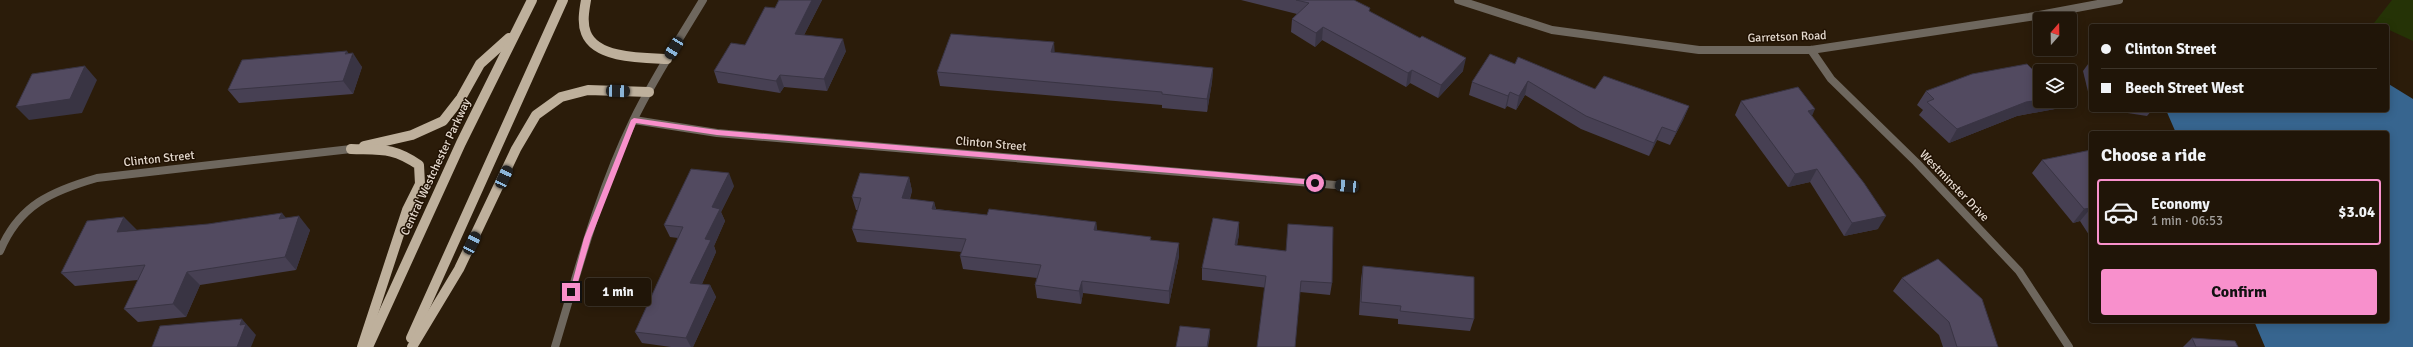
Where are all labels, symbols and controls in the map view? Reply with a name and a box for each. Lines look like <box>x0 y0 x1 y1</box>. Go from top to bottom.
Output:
north arrow <box>2033 12 2077 56</box>
map controls <box>2033 12 2077 108</box>
street label: Garretson Road <box>1747 28 1827 46</box>
car <box>663 35 685 61</box>
text: Clinton Street <box>2125 40 2216 58</box>
button: layers <box>2033 64 2077 108</box>
text: Beech Street West <box>2125 79 2244 97</box>
car <box>606 85 630 97</box>
street label: Central Westchester Parkway <box>398 96 475 238</box>
street label: Clinton Street <box>955 133 1027 155</box>
text: Choose a ride <box>2101 144 2206 166</box>
street label: Westminster Drive <box>1916 147 1992 225</box>
street label: Clinton Street <box>123 148 195 170</box>
car <box>493 164 515 190</box>
route start <box>1306 174 1324 192</box>
car <box>1335 179 1359 193</box>
icon: car <box>2103 194 2139 230</box>
text: Economy <box>2151 195 2210 213</box>
text: $3.04 <box>2338 203 2375 221</box>
text: 1 min · 06:53 <box>2151 213 2223 229</box>
car <box>461 230 483 256</box>
button: Confirm <box>2101 269 2377 315</box>
callout: 1 min <box>585 278 651 306</box>
route end <box>562 283 580 301</box>
text: 1 min <box>602 284 634 300</box>

